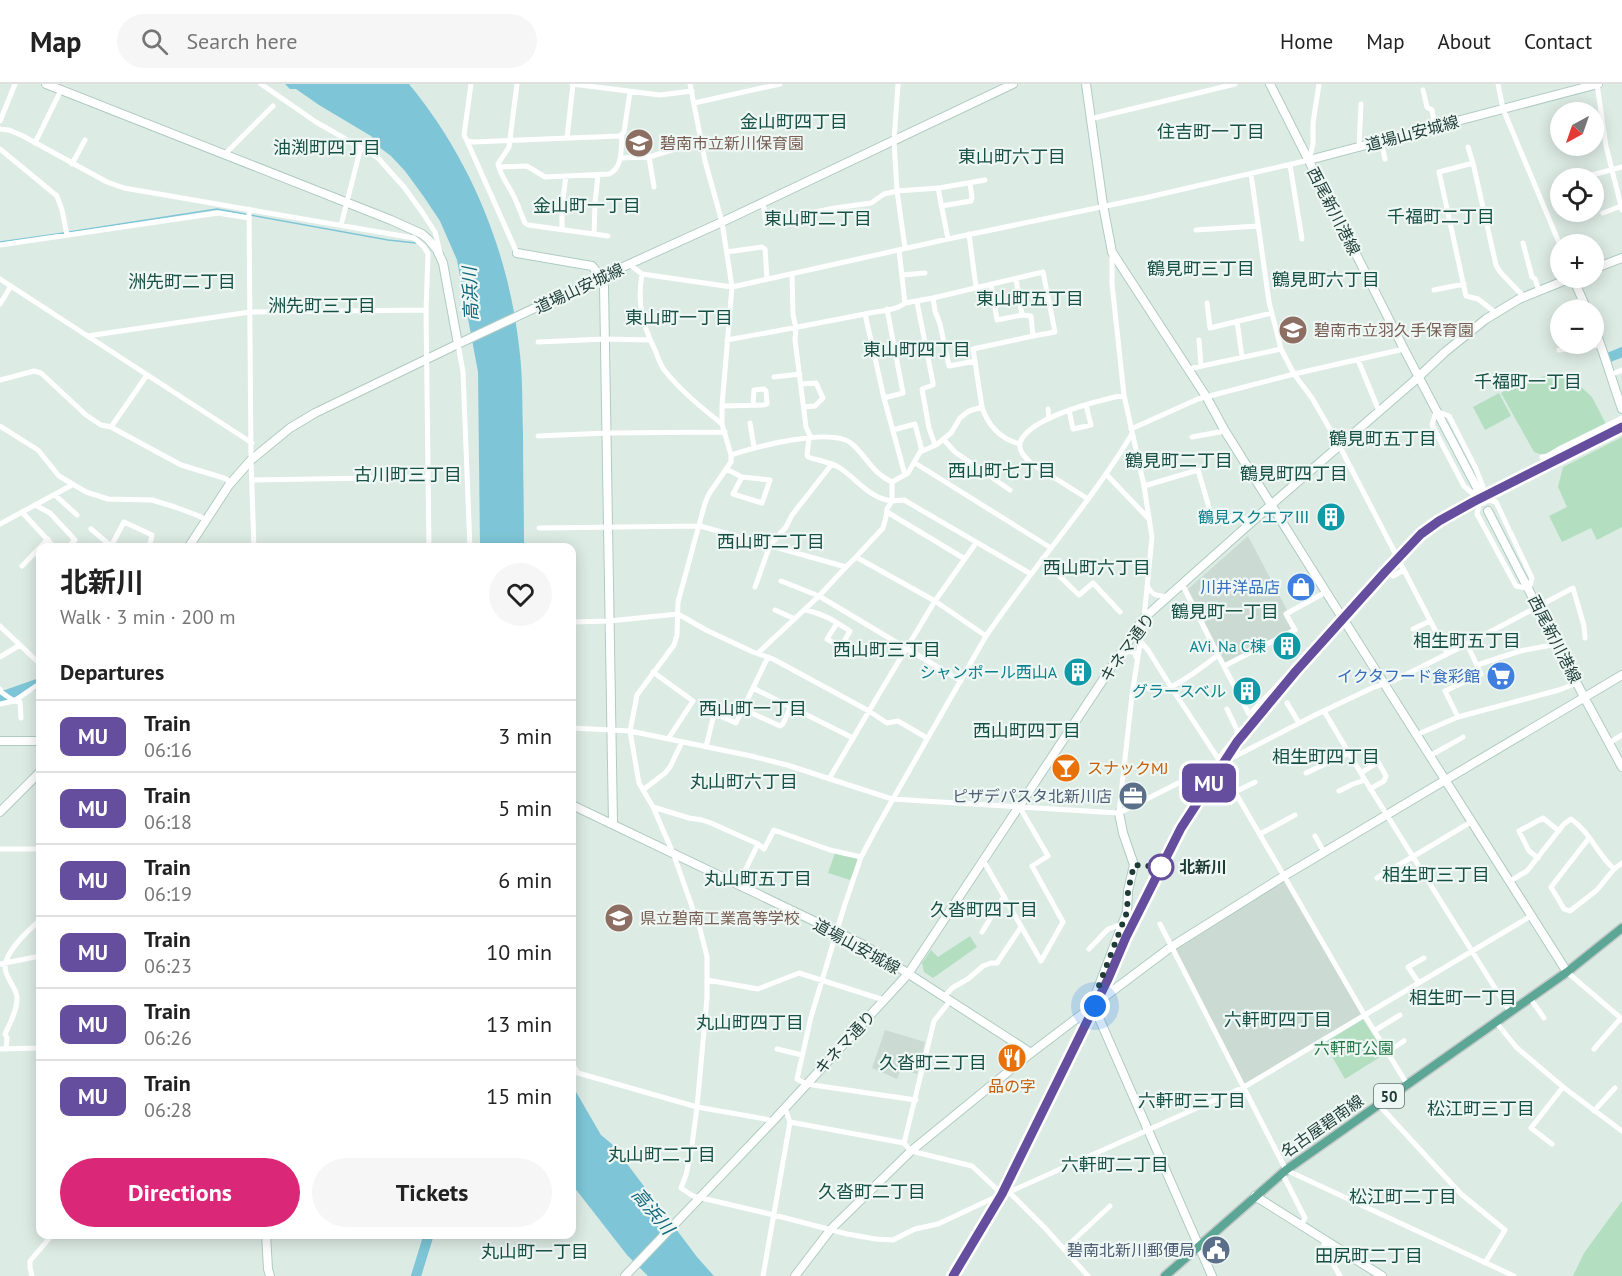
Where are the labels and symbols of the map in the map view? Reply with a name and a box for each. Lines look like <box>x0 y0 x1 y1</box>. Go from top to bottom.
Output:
north arrow <box>1550 102 1604 156</box>
district label: 金山町四丁目 <box>740 110 848 133</box>
street label: 道場山安城線 <box>1363 111 1461 155</box>
district label: 住吉町一丁目 <box>1157 120 1265 143</box>
school or university icon: 碧南市立新川保育園 <box>623 127 655 159</box>
place label: 碧南市立新川保育園 <box>660 133 804 153</box>
district label: 油渕町四丁目 <box>273 136 381 159</box>
district label: 東山町六丁目 <box>958 145 1066 168</box>
street label: 西尾新川港線 <box>1303 164 1365 258</box>
district label: 金山町一丁目 <box>533 194 641 217</box>
district label: 千福町二丁目 <box>1387 205 1495 228</box>
district label: 東山町二丁目 <box>764 207 872 230</box>
district label: 鶴見町三丁目 <box>1147 257 1255 280</box>
street label: 道場山安城線 <box>531 259 627 317</box>
water label: 高浜川 <box>457 265 482 321</box>
district label: 鶴見町六丁目 <box>1272 268 1380 291</box>
district label: 洲先町二丁目 <box>128 270 236 293</box>
district label: 東山町五丁目 <box>976 287 1084 310</box>
district label: 洲先町三丁目 <box>268 294 376 317</box>
district label: 東山町一丁目 <box>625 306 733 329</box>
school or university icon: 碧南市立羽久手保育園 <box>1277 314 1309 346</box>
place label: 碧南市立羽久手保育園 <box>1314 320 1474 340</box>
district label: 東山町四丁目 <box>863 338 971 361</box>
district label: 千福町一丁目 <box>1474 370 1582 393</box>
district label: 鶴見町五丁目 <box>1329 427 1437 450</box>
district label: 鶴見町二丁目 <box>1125 449 1233 472</box>
district label: 西山町七丁目 <box>948 459 1056 482</box>
district label: 鶴見町四丁目 <box>1240 462 1348 485</box>
district label: 古川町三丁目 <box>354 463 462 486</box>
building icon: 鶴見スクエアⅢ <box>1315 501 1347 533</box>
place label: 鶴見スクエアⅢ <box>1198 507 1310 527</box>
district label: 西山町二丁目 <box>717 530 825 553</box>
district label: 西山町六丁目 <box>1043 556 1151 579</box>
shop icon: 川井洋品店 <box>1285 571 1317 603</box>
place label: 川井洋品店 <box>1200 577 1280 597</box>
street label: 西尾新川港線 <box>1524 592 1586 686</box>
district label: 鶴見町一丁目 <box>1171 600 1279 623</box>
street label: キネマ通り <box>1095 609 1159 685</box>
district label: 相生町五丁目 <box>1413 629 1521 652</box>
building icon: AVi. Na C棟 <box>1271 630 1303 662</box>
place label: AVi. Na C棟 <box>1189 636 1266 656</box>
district label: 西山町三丁目 <box>833 638 941 661</box>
building icon: シャンポール西山A <box>1062 656 1094 688</box>
supermarket icon: イクタフード食彩館 <box>1485 660 1517 692</box>
place label: シャンポール西山A <box>920 662 1058 682</box>
place label: イクタフード食彩館 <box>1337 666 1480 686</box>
building icon: グラースベル <box>1231 675 1263 707</box>
place label: グラースベル <box>1132 681 1226 701</box>
district label: 西山町一丁目 <box>699 697 807 720</box>
district label: 西山町四丁目 <box>973 719 1081 742</box>
district label: 相生町四丁目 <box>1272 745 1380 768</box>
bar icon: スナックMJ <box>1050 752 1082 784</box>
place label: スナックMJ <box>1087 758 1168 778</box>
line badge: MU <box>1182 764 1236 802</box>
district label: 丸山町六丁目 <box>690 770 798 793</box>
office icon: ピザデパスタ北新川店 <box>1117 780 1149 812</box>
place label: ピザデパスタ北新川店 <box>952 786 1112 806</box>
marker: 北新川 <box>1148 854 1174 880</box>
place label: 北新川 <box>1179 857 1227 877</box>
district label: 相生町三丁目 <box>1382 863 1490 886</box>
district label: 丸山町五丁目 <box>704 867 812 890</box>
district label: 久沓町四丁目 <box>930 898 1038 921</box>
school or university icon: 県立碧南工業高等学校 <box>603 902 635 934</box>
place label: 県立碧南工業高等学校 <box>640 908 800 928</box>
street label: 道場山安城線 <box>810 914 904 978</box>
district label: 相生町一丁目 <box>1409 986 1517 1009</box>
your location <box>1080 991 1110 1021</box>
street label: キネマ通り <box>810 1006 880 1078</box>
district label: 六軒町四丁目 <box>1224 1008 1332 1031</box>
district label: 丸山町四丁目 <box>696 1011 804 1034</box>
park label: 六軒町公園 <box>1314 1038 1394 1058</box>
restaurant icon: 品の字 <box>996 1042 1028 1074</box>
district label: 久沓町三丁目 <box>879 1051 987 1074</box>
place label: 品の字 <box>988 1076 1036 1096</box>
road number: 50 <box>1374 1084 1404 1108</box>
district label: 六軒町三丁目 <box>1138 1089 1246 1112</box>
street label: 名古屋碧南線 <box>1277 1090 1367 1162</box>
district label: 松江町三丁目 <box>1427 1097 1535 1120</box>
district label: 丸山町二丁目 <box>608 1143 716 1166</box>
district label: 六軒町二丁目 <box>1061 1153 1169 1176</box>
district label: 久沓町二丁目 <box>818 1180 926 1203</box>
water label: 高浜川 <box>627 1183 680 1241</box>
district label: 松江町二丁目 <box>1349 1185 1457 1208</box>
public building icon: 碧南北新川郵便局 <box>1200 1234 1232 1266</box>
district label: 丸山町一丁目 <box>481 1240 589 1263</box>
place label: 碧南北新川郵便局 <box>1067 1240 1195 1260</box>
district label: 田尻町二丁目 <box>1315 1244 1423 1267</box>

